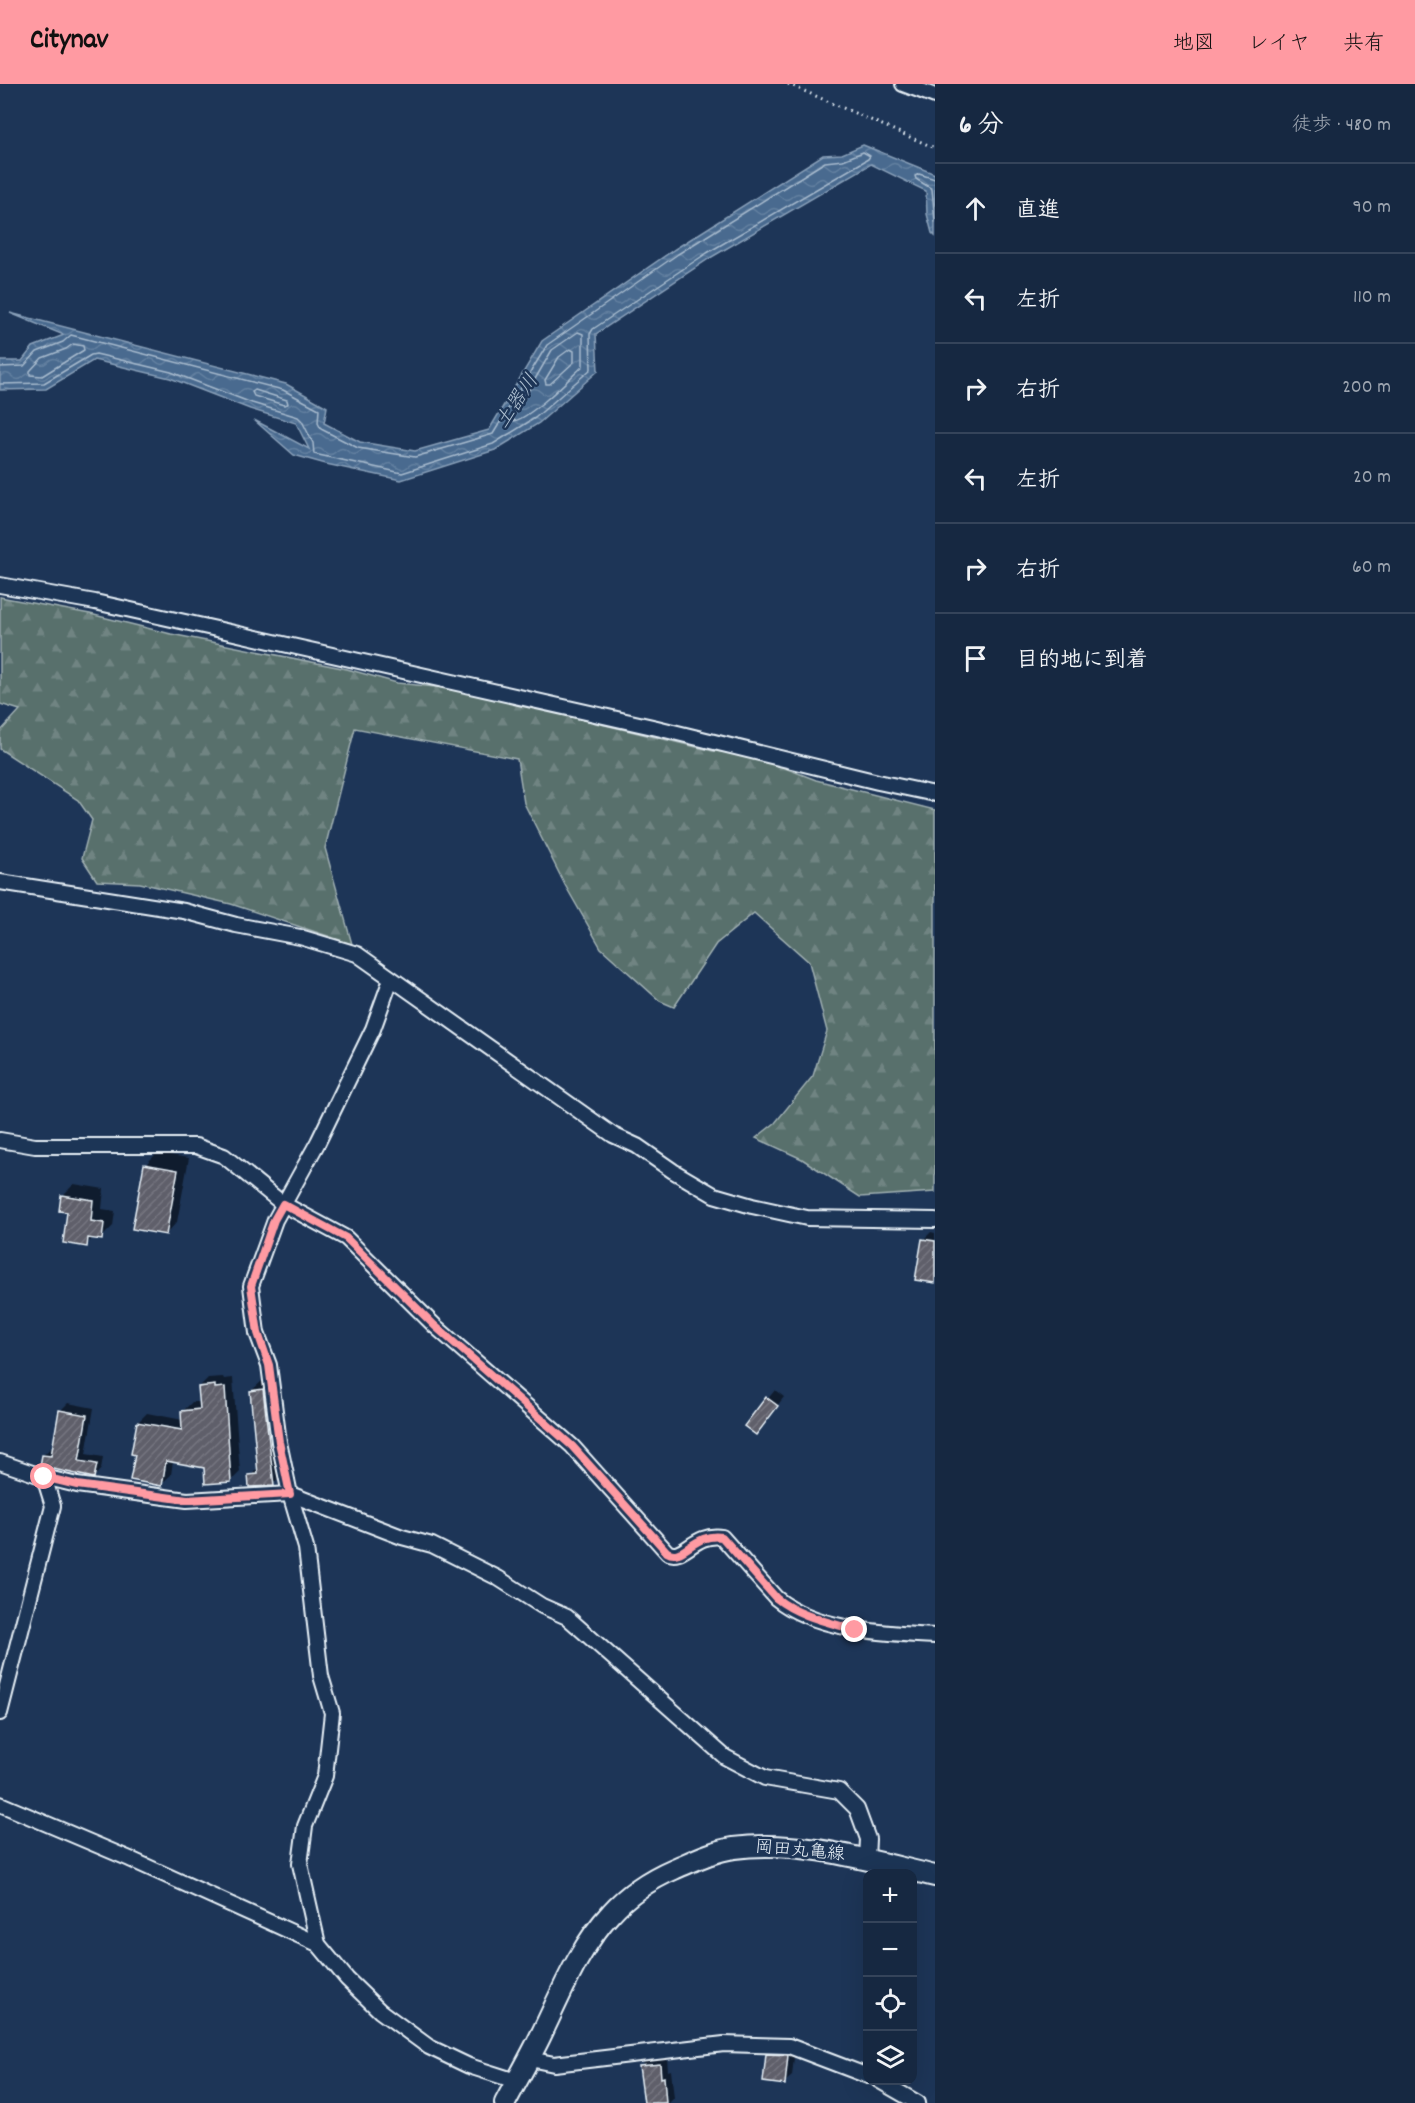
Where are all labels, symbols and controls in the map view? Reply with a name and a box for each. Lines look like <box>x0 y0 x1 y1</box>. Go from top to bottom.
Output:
text: Citynav <box>30 22 108 62</box>
text: 地図 <box>1173 30 1215 60</box>
text: レイヤ <box>1248 30 1310 60</box>
text: 共有 <box>1343 30 1385 60</box>
text: 6 分 <box>959 108 1004 145</box>
text: 徒歩 · 480 m <box>1292 112 1391 140</box>
icon: ahead <box>959 192 992 225</box>
text: 90 m <box>1353 194 1391 222</box>
text: 直進 <box>1016 196 1060 227</box>
icon: left <box>959 282 992 315</box>
text: 110 m <box>1353 284 1391 312</box>
text: 左折 <box>1016 286 1060 317</box>
water label: 土器川 <box>490 369 546 435</box>
icon: right <box>959 372 992 405</box>
text: 200 m <box>1342 374 1391 402</box>
text: 右折 <box>1016 376 1060 407</box>
icon: left <box>959 462 992 495</box>
text: 20 m <box>1353 464 1391 492</box>
text: 左折 <box>1016 466 1060 497</box>
icon: right <box>959 552 992 585</box>
text: 60 m <box>1352 554 1391 582</box>
text: 右折 <box>1016 556 1060 587</box>
icon: arrive <box>959 642 992 675</box>
text: 目的地に到着 <box>1016 646 1148 677</box>
route start <box>30 1463 56 1489</box>
route end <box>841 1616 867 1642</box>
street label: 岡田丸亀線 <box>754 1836 846 1868</box>
map controls <box>863 1869 917 2085</box>
button: + <box>863 1869 917 1923</box>
button: − <box>863 1923 917 1977</box>
button: locate <box>863 1977 917 2031</box>
button: layers <box>863 2031 917 2085</box>

